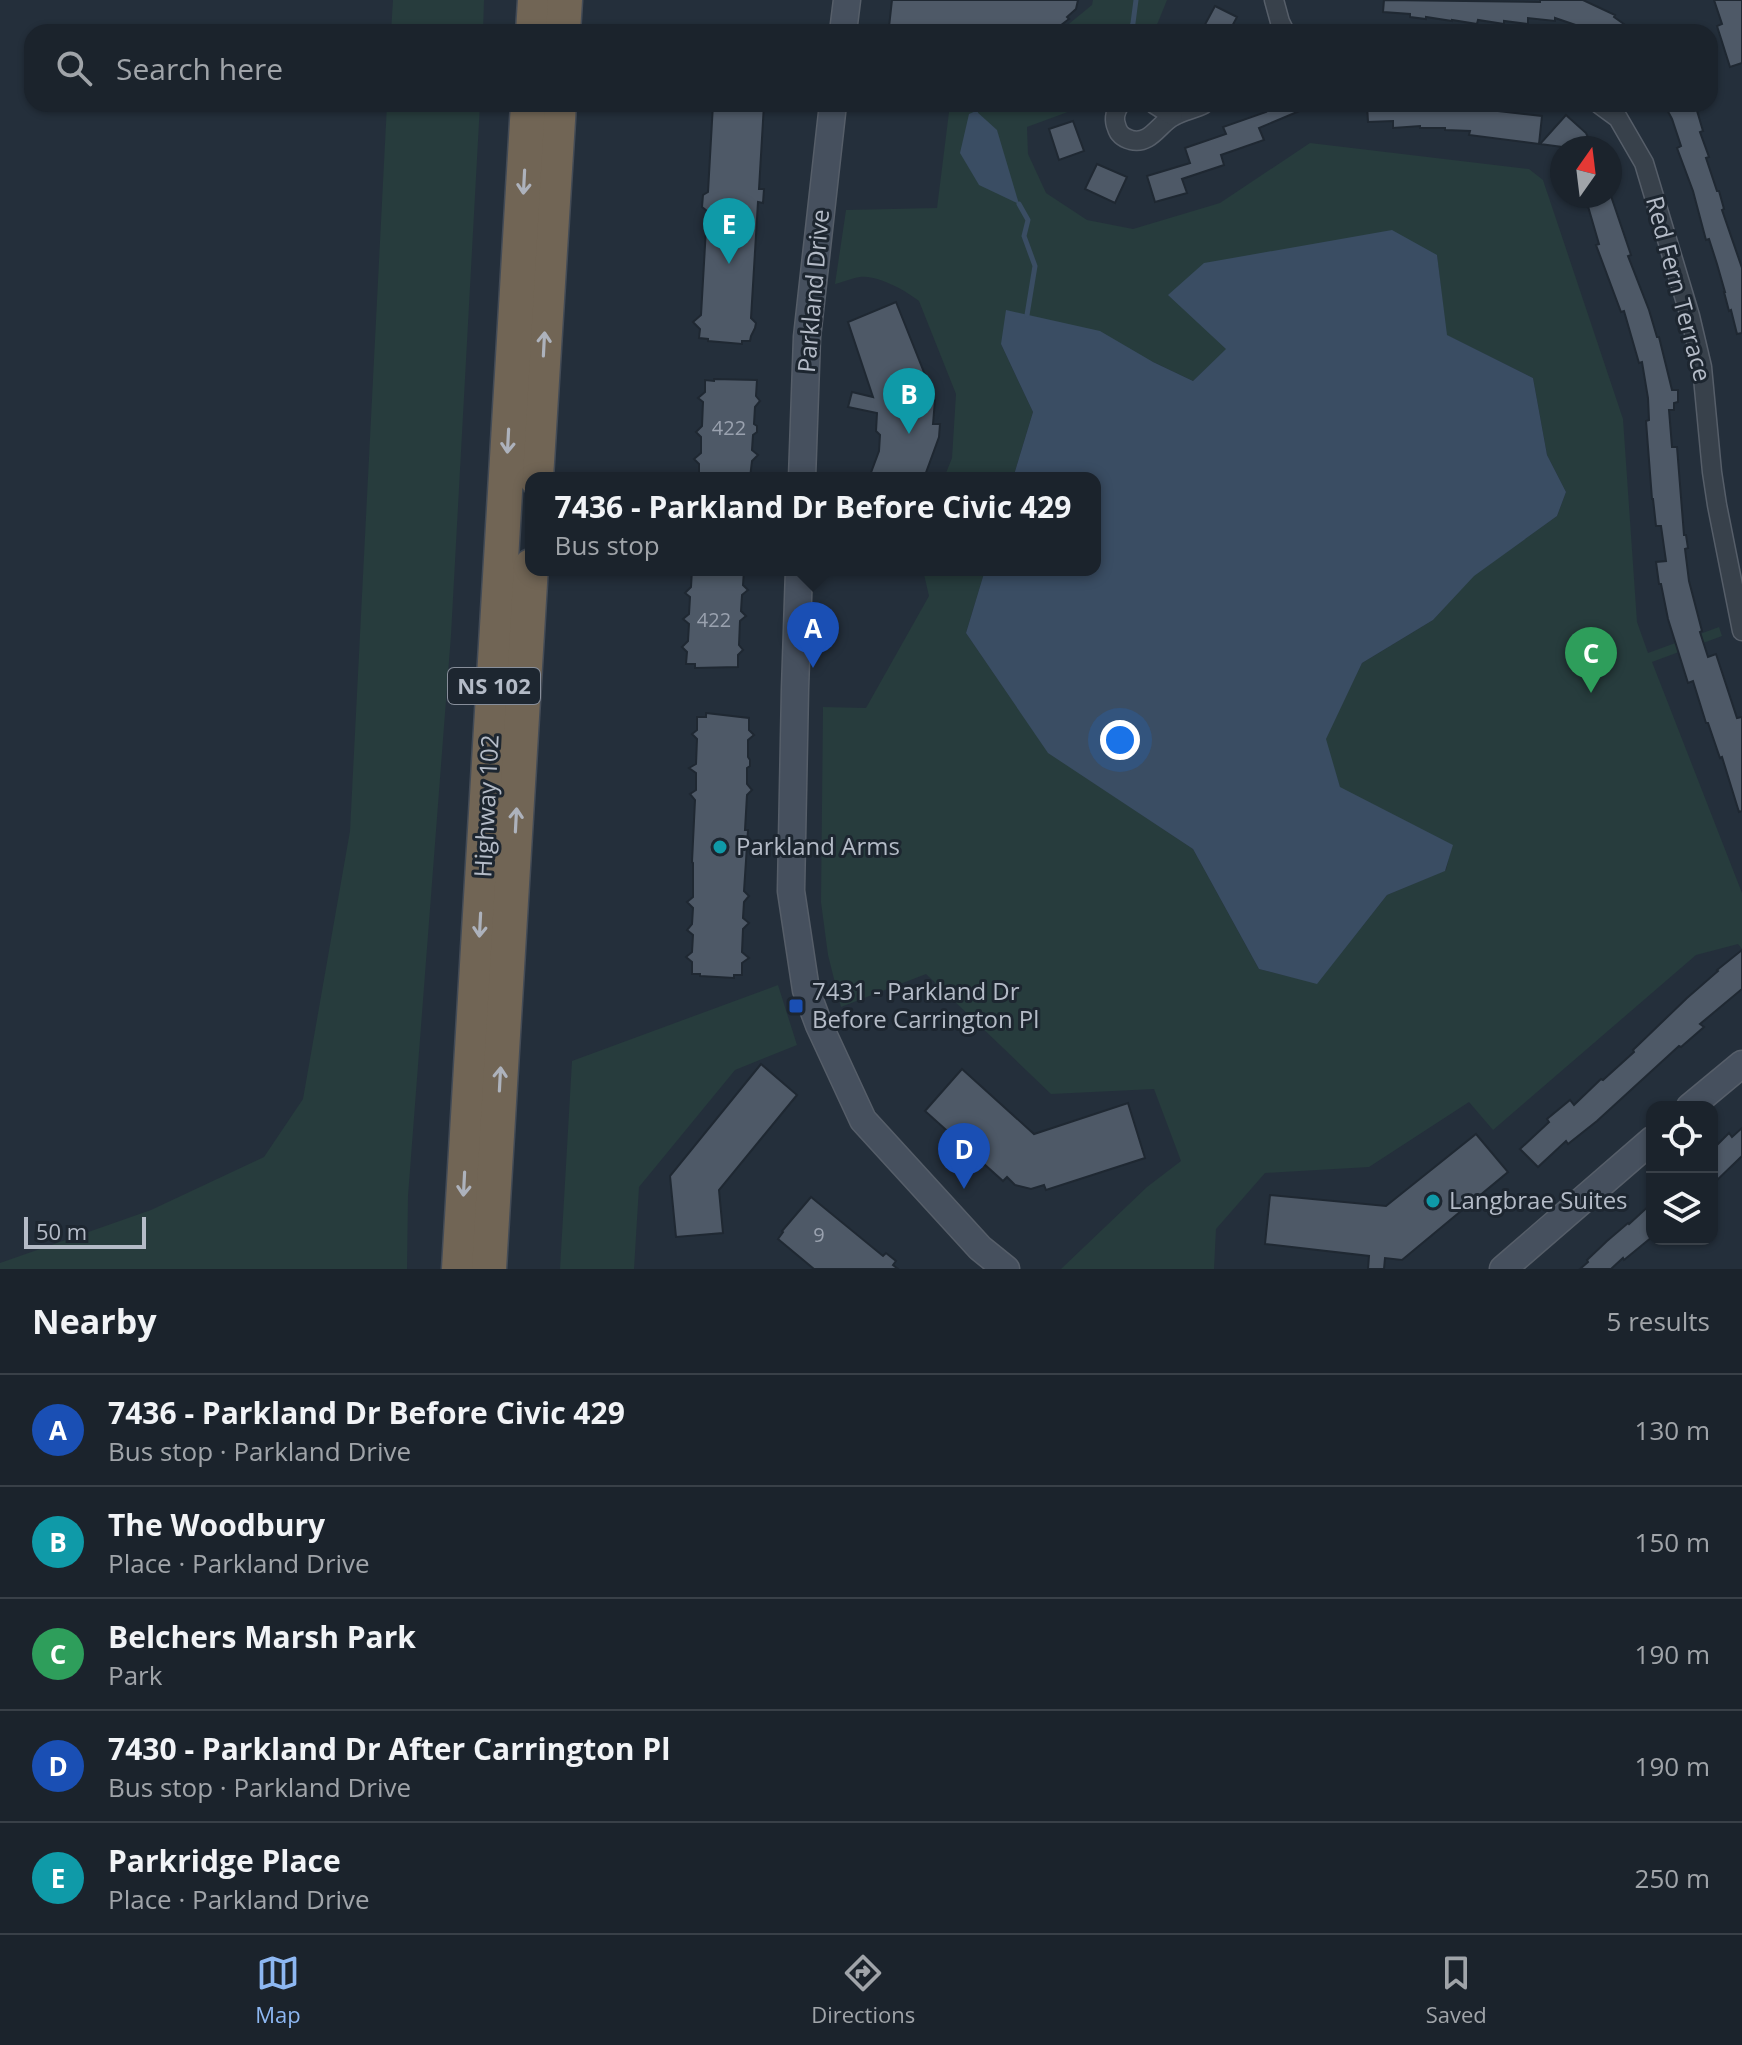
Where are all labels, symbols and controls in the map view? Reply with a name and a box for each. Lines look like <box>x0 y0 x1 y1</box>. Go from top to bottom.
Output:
search box <box>24 24 1718 112</box>
icon: search <box>52 46 96 90</box>
text: Search here <box>116 48 283 89</box>
north arrow <box>1550 136 1622 208</box>
one-way arrow <box>516 168 531 195</box>
street label: Red Fern Terrace <box>1639 192 1720 385</box>
pin: E <box>703 198 755 264</box>
street label: Parkland Drive <box>789 208 836 374</box>
one-way arrow <box>537 331 552 358</box>
pin: B <box>883 368 935 434</box>
house number: 422 <box>712 414 746 441</box>
one-way arrow <box>500 427 515 454</box>
popup <box>525 472 1101 576</box>
text: 7436 - Parkland Dr Before Civic 429 <box>555 486 1071 527</box>
text: Bus stop <box>555 527 660 563</box>
pin: A <box>787 602 839 668</box>
house number: 422 <box>697 606 731 633</box>
pin: C <box>1565 627 1617 693</box>
road number: NS 102 <box>448 668 540 704</box>
your location <box>1100 720 1140 760</box>
street label: Highway 102 <box>465 734 506 878</box>
one-way arrow <box>509 807 524 834</box>
place label: Parkland Arms <box>736 829 900 862</box>
marker: Parkland Arms <box>711 838 729 856</box>
one-way arrow <box>472 911 487 938</box>
place label: 7431 - Parkland Dr Before Carrington Pl <box>812 974 1039 1035</box>
marker: 7431 - Parkland Dr Before Carrington Pl <box>787 997 805 1015</box>
one-way arrow <box>493 1066 508 1093</box>
map controls <box>1646 1101 1718 1245</box>
button: locate <box>1646 1101 1718 1173</box>
pin: D <box>938 1123 990 1189</box>
one-way arrow <box>456 1170 471 1197</box>
button: layers <box>1646 1173 1718 1245</box>
place label: Langbrae Suites <box>1449 1183 1628 1216</box>
marker: Langbrae Suites <box>1424 1192 1442 1210</box>
scale bar <box>24 1213 146 1249</box>
text: 50 m <box>36 1216 87 1246</box>
house number: 9 <box>813 1221 825 1248</box>
text: Nearby <box>32 1298 157 1344</box>
text: 5 results <box>1607 1303 1710 1339</box>
text: 7436 - Parkland Dr Before Civic 429 <box>108 1392 625 1433</box>
text: A <box>49 1412 67 1448</box>
text: 130 m <box>1635 1412 1710 1448</box>
text: Bus stop · Parkland Drive <box>108 1433 411 1469</box>
text: The Woodbury <box>108 1504 325 1545</box>
text: B <box>49 1524 67 1560</box>
text: 150 m <box>1635 1524 1710 1560</box>
text: Place · Parkland Drive <box>108 1545 370 1581</box>
text: Belchers Marsh Park <box>108 1616 416 1657</box>
text: C <box>50 1636 66 1672</box>
text: 190 m <box>1635 1636 1710 1672</box>
text: Park <box>108 1657 162 1693</box>
text: 7430 - Parkland Dr After Carrington Pl <box>108 1728 670 1769</box>
text: D <box>48 1748 68 1784</box>
text: 190 m <box>1635 1748 1710 1784</box>
text: Bus stop · Parkland Drive <box>108 1769 411 1805</box>
text: Parkridge Place <box>108 1840 341 1881</box>
text: E <box>51 1860 65 1896</box>
text: 250 m <box>1635 1860 1710 1896</box>
text: Place · Parkland Drive <box>108 1881 370 1917</box>
tab: Map <box>255 1951 301 2029</box>
tab: Directions <box>811 1951 915 2029</box>
tab: Saved <box>1426 1951 1487 2029</box>

